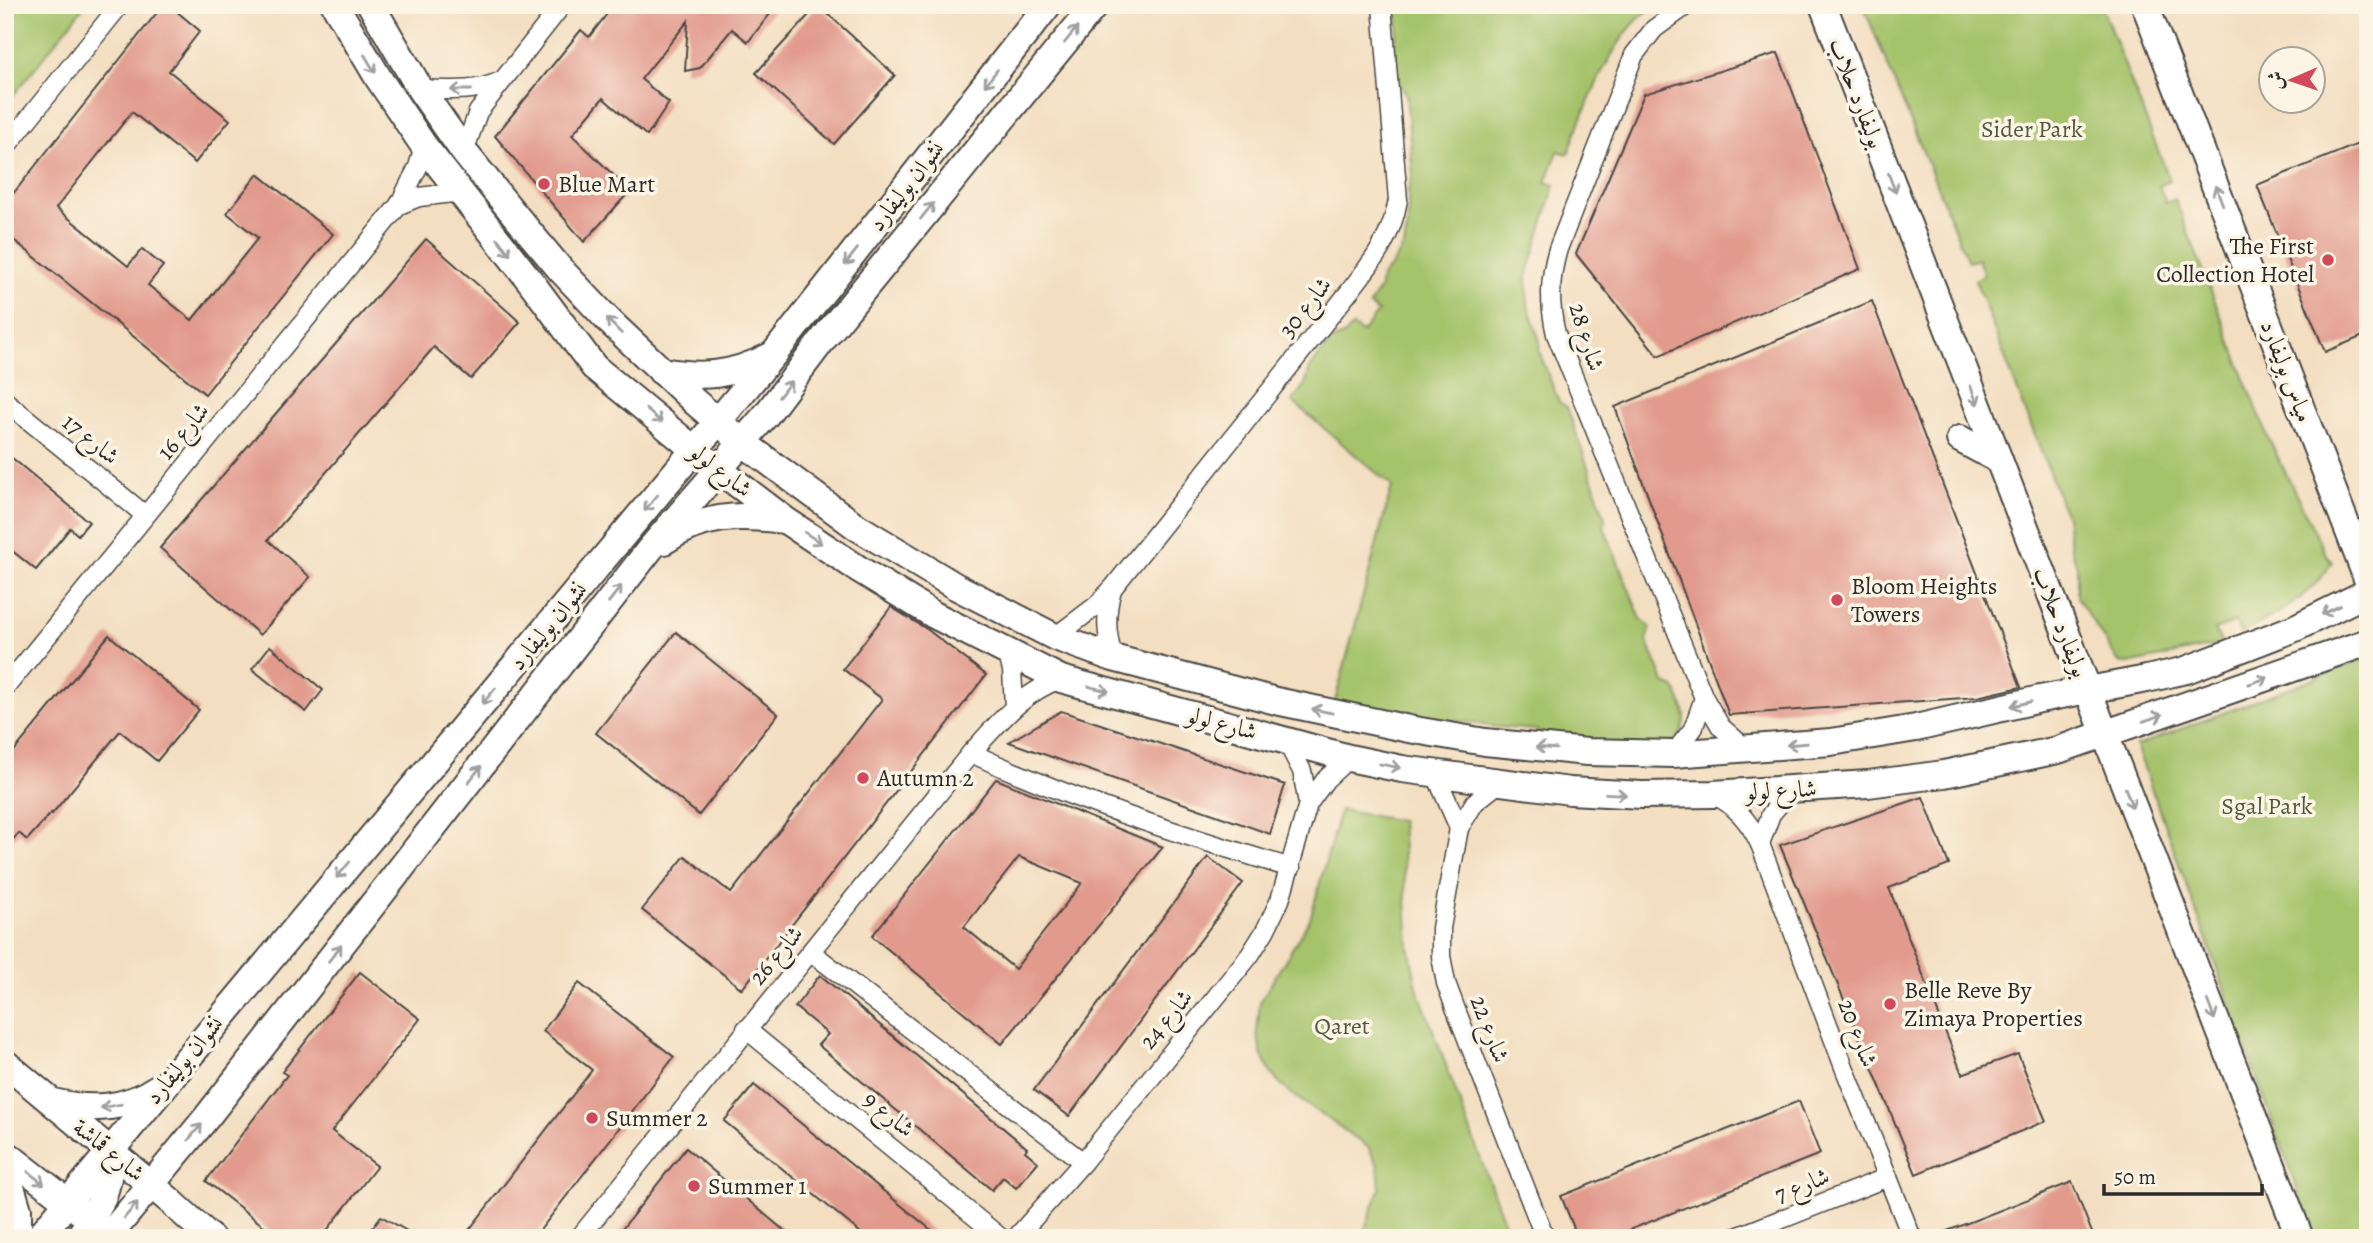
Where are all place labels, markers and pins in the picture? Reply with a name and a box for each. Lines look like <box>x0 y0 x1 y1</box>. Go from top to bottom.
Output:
place label: Blue Mart <box>558 168 655 200</box>
marker: Blue Mart <box>536 176 552 192</box>
place label: The First Collection Hotel <box>2156 230 2314 290</box>
marker: The First Collection Hotel <box>2320 252 2336 268</box>
place label: Bloom Heights Towers <box>1851 570 1997 630</box>
marker: Bloom Heights Towers <box>1829 592 1845 608</box>
place label: Autumn 2 <box>876 762 974 794</box>
marker: Autumn 2 <box>855 770 871 786</box>
place label: Belle Reve By Zimaya Properties <box>1904 974 2083 1034</box>
marker: Belle Reve By Zimaya Properties <box>1882 996 1898 1012</box>
place label: Summer 2 <box>606 1102 708 1134</box>
marker: Summer 2 <box>584 1110 600 1126</box>
place label: Summer 1 <box>708 1170 807 1202</box>
marker: Summer 1 <box>686 1178 702 1194</box>

